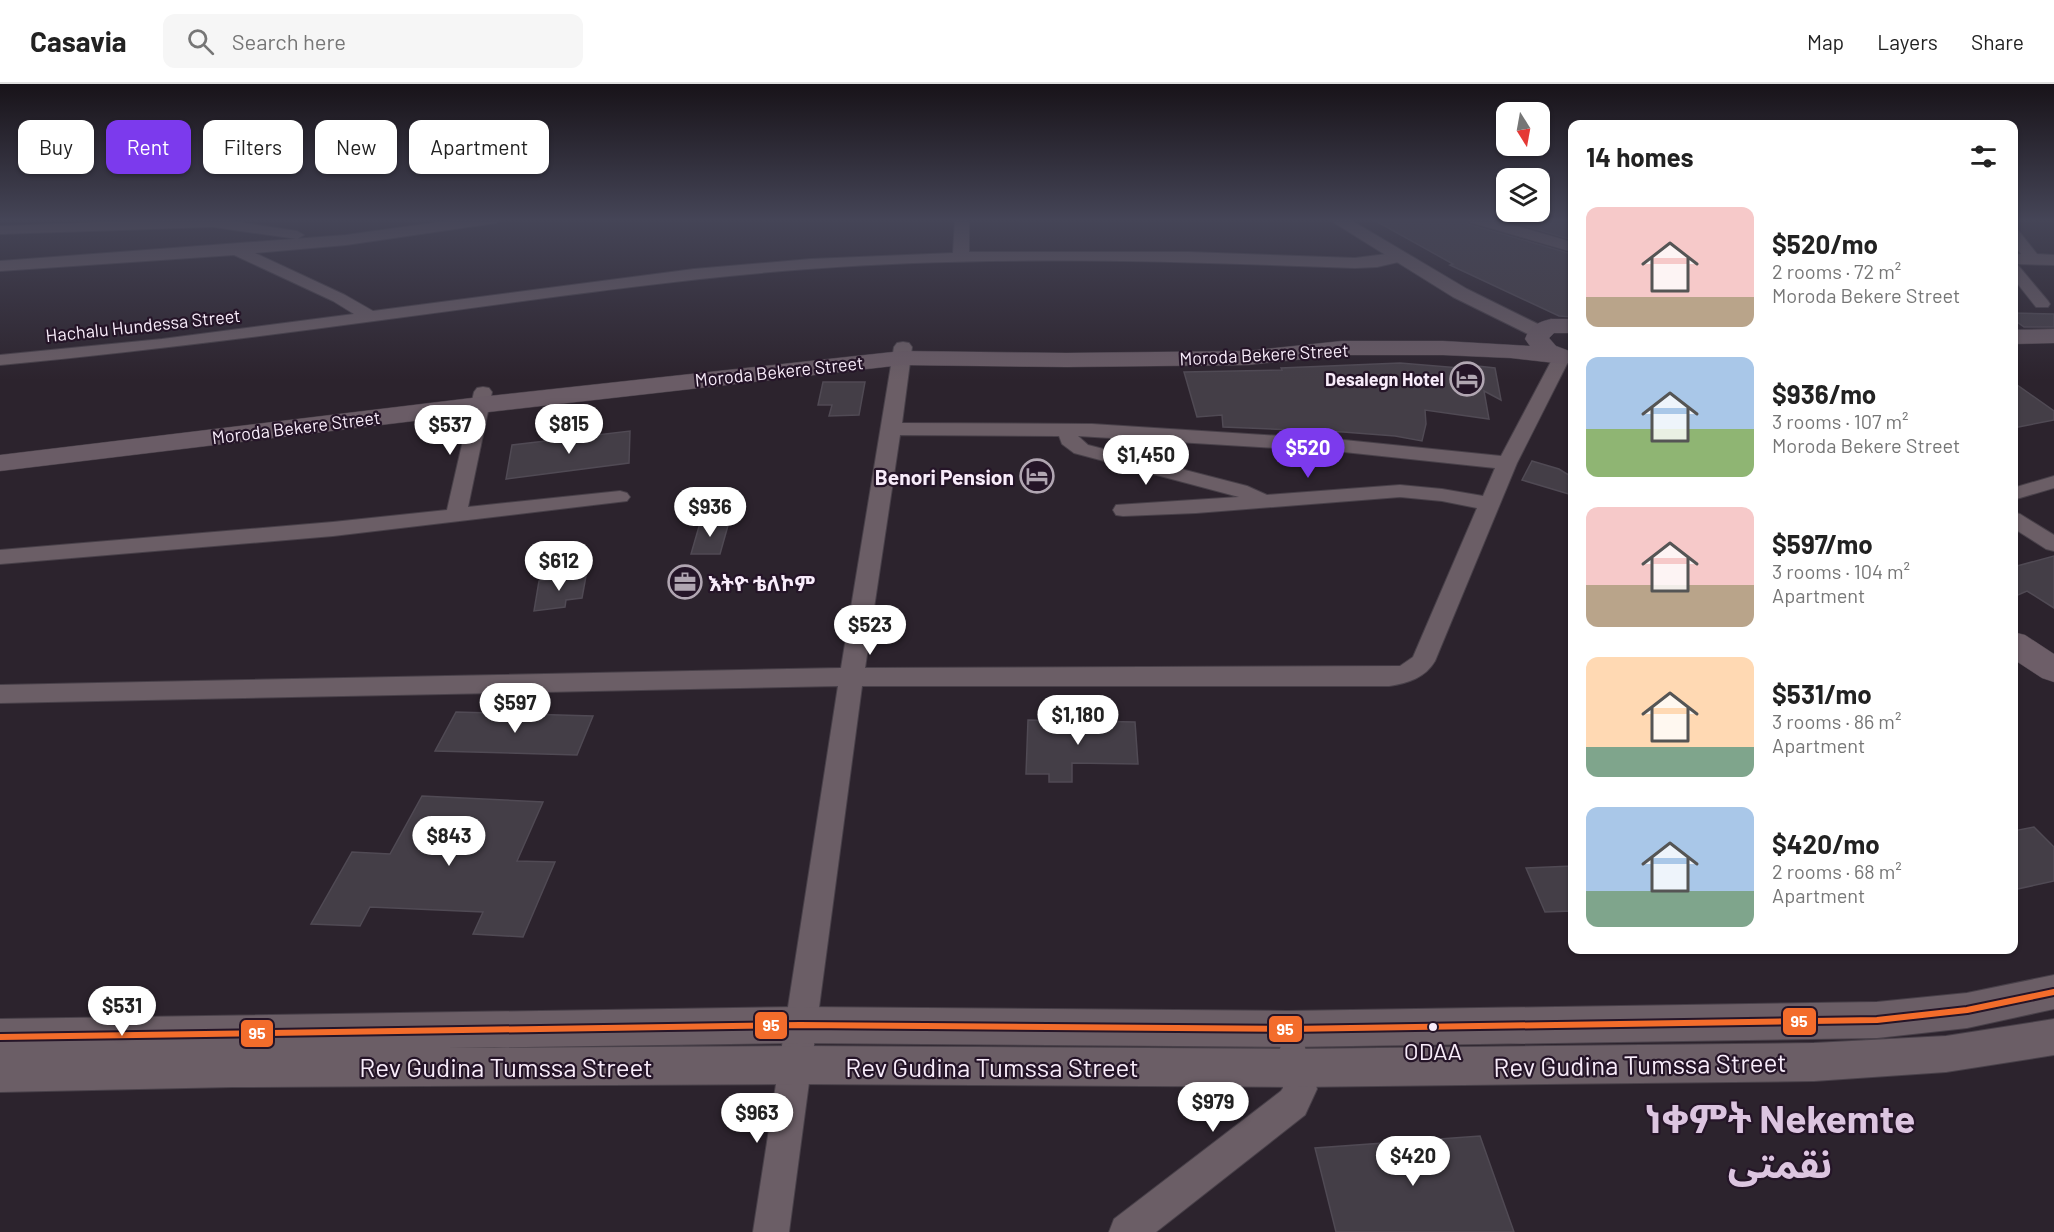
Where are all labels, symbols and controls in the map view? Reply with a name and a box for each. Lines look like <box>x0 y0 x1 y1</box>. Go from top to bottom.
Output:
search box <box>163 14 583 68</box>
text: Casavia <box>30 24 127 58</box>
icon: search <box>184 25 217 58</box>
text: Search here <box>232 28 346 54</box>
text: Map <box>1807 29 1844 54</box>
text: Layers <box>1877 29 1938 54</box>
text: Share <box>1971 29 2024 54</box>
north arrow <box>1496 102 1550 156</box>
map controls <box>1496 102 1550 222</box>
chip: Buy <box>18 120 94 174</box>
chip: Rent <box>106 120 191 174</box>
chip: Filters <box>203 120 303 174</box>
chip: New <box>315 120 397 174</box>
chip: Apartment <box>409 120 549 174</box>
icon: filters <box>1967 140 2000 173</box>
text: 14 homes <box>1586 141 1693 172</box>
button: layers <box>1496 168 1550 222</box>
text: $520/mo <box>1772 228 1878 259</box>
icon: home <box>1634 231 1706 303</box>
text: 2 rooms · 72 m² <box>1772 259 1901 283</box>
text: Moroda Bekere Street <box>1772 283 1960 307</box>
street label: Hachalu Hundessa Street <box>44 304 242 346</box>
street label: Moroda Bekere Street <box>1179 339 1349 369</box>
street label: Moroda Bekere Street <box>694 351 864 391</box>
hotel icon: Desalegn Hotel <box>1449 361 1485 397</box>
place label: Desalegn Hotel <box>1325 368 1444 390</box>
text: $936/mo <box>1772 378 1876 409</box>
icon: home <box>1634 381 1706 453</box>
pin: $815 <box>533 404 605 455</box>
pin: $537 <box>414 405 486 456</box>
street label: Moroda Bekere Street <box>211 406 381 448</box>
text: 3 rooms · 107 m² <box>1772 409 1908 433</box>
text: $815 <box>549 411 589 435</box>
text: $537 <box>429 412 471 436</box>
pin: $520 <box>1272 428 1344 479</box>
text: Moroda Bekere Street <box>1772 433 1960 457</box>
pin: $1,450 <box>1097 435 1195 486</box>
text: $520 <box>1286 435 1330 459</box>
text: $1,450 <box>1117 442 1175 466</box>
hotel icon: Benori Pension <box>1019 458 1055 494</box>
place label: Benori Pension <box>875 464 1014 489</box>
pin: $936 <box>674 487 746 538</box>
text: $936 <box>688 494 732 518</box>
text: $597/mo <box>1772 528 1873 559</box>
icon: home <box>1634 531 1706 603</box>
pin: $612 <box>523 541 595 592</box>
text: $612 <box>539 548 579 572</box>
text: 3 rooms · 104 m² <box>1772 559 1910 583</box>
office icon: እትዮ ቴለኮም <box>667 564 703 600</box>
place label: እትዮ ቴለኮም <box>708 570 816 595</box>
text: Apartment <box>1772 583 1865 607</box>
pin: $523 <box>834 605 906 656</box>
text: $523 <box>848 612 892 636</box>
text: $531/mo <box>1772 678 1872 709</box>
icon: home <box>1634 681 1706 753</box>
pin: $597 <box>479 683 551 734</box>
text: $597 <box>494 690 536 714</box>
pin: $1,180 <box>1029 695 1127 746</box>
text: $1,180 <box>1051 702 1105 726</box>
text: 3 rooms · 86 m² <box>1772 709 1901 733</box>
text: Apartment <box>1772 733 1865 757</box>
pin: $843 <box>413 816 485 867</box>
text: $843 <box>426 823 472 847</box>
text: $420/mo <box>1772 828 1880 859</box>
icon: home <box>1634 831 1706 903</box>
text: 2 rooms · 68 m² <box>1772 859 1902 883</box>
text: Apartment <box>1772 883 1865 907</box>
pin: $531 <box>86 986 158 1037</box>
text: $531 <box>102 993 142 1017</box>
line badge: 95 <box>1782 1007 1817 1036</box>
line badge: 95 <box>754 1011 788 1040</box>
text: 95 <box>1790 1011 1808 1030</box>
text: 95 <box>762 1015 780 1034</box>
line badge: 95 <box>1268 1015 1303 1043</box>
line badge: 95 <box>240 1019 274 1048</box>
text: 95 <box>1276 1019 1294 1038</box>
marker: ODAA <box>1427 1021 1439 1033</box>
text: 95 <box>248 1023 266 1042</box>
place label: ODAA <box>1404 1036 1462 1065</box>
street label: Rev Gudina Tumssa Street <box>1493 1046 1787 1082</box>
street label: Rev Gudina Tumssa Street <box>359 1051 653 1082</box>
street label: Rev Gudina Tumssa Street <box>845 1051 1139 1082</box>
pin: $979 <box>1177 1082 1249 1133</box>
text: $979 <box>1192 1089 1234 1113</box>
pin: $963 <box>721 1093 793 1144</box>
district label: ነቀምት Nekemte نقمتى <box>1645 1094 1915 1187</box>
text: $963 <box>735 1100 779 1124</box>
pin: $420 <box>1377 1136 1449 1187</box>
text: $420 <box>1390 1143 1436 1167</box>

